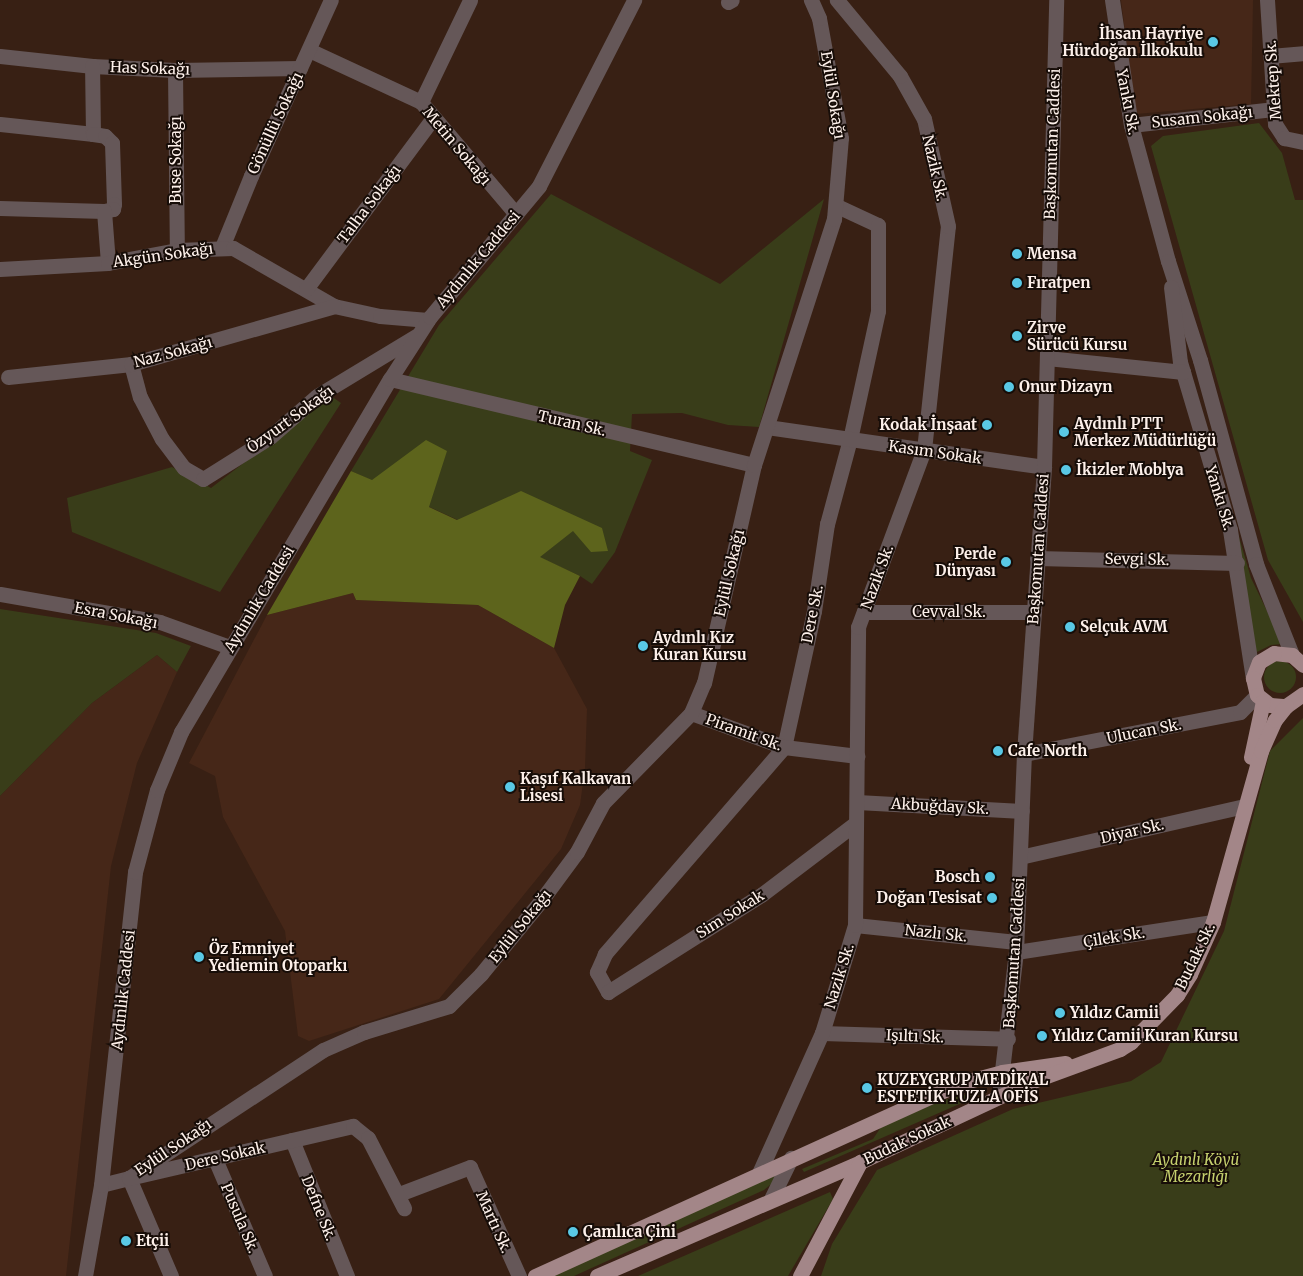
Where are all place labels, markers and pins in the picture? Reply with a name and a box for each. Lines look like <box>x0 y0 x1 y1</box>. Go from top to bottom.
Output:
place label: İhsan Hayriye Hürdoğan İlkokulu <box>1062 24 1203 59</box>
marker: İhsan Hayriye Hürdoğan İlkokulu <box>1207 36 1219 48</box>
place label: Mensa <box>1027 245 1077 263</box>
marker: Mensa <box>1011 248 1023 260</box>
place label: Fıratpen <box>1027 274 1090 292</box>
marker: Fıratpen <box>1011 277 1023 289</box>
place label: Zirve Sürücü Kursu <box>1027 318 1127 353</box>
marker: Zirve Sürücü Kursu <box>1011 330 1023 342</box>
place label: Onur Dizayn <box>1019 378 1112 396</box>
marker: Onur Dizayn <box>1003 381 1015 393</box>
place label: Aydınlı PTT Merkez Müdürlüğü <box>1074 414 1216 449</box>
place label: Kodak İnşaat <box>879 416 977 434</box>
marker: Kodak İnşaat <box>981 419 993 431</box>
marker: Aydınlı PTT Merkez Müdürlüğü <box>1058 426 1070 438</box>
place label: İkizler Moblya <box>1076 461 1184 479</box>
marker: İkizler Moblya <box>1060 464 1072 476</box>
place label: Perde Dünyası <box>935 544 996 579</box>
marker: Perde Dünyası <box>1000 556 1012 568</box>
place label: Selçuk AVM <box>1080 618 1167 636</box>
marker: Selçuk AVM <box>1064 621 1076 633</box>
place label: Aydınlı Kız Kuran Kursu <box>653 628 747 663</box>
marker: Aydınlı Kız Kuran Kursu <box>637 640 649 652</box>
place label: Cafe North <box>1008 742 1087 760</box>
marker: Cafe North <box>992 745 1004 757</box>
place label: Kaşıf Kalkavan Lisesi <box>520 769 631 804</box>
marker: Kaşıf Kalkavan Lisesi <box>504 781 516 793</box>
place label: Bosch <box>935 868 980 886</box>
marker: Bosch <box>984 871 996 883</box>
place label: Doğan Tesisat <box>877 889 982 907</box>
marker: Doğan Tesisat <box>986 892 998 904</box>
place label: Öz Emniyet Yediemin Otoparkı <box>209 939 347 974</box>
marker: Öz Emniyet Yediemin Otoparkı <box>193 951 205 963</box>
place label: Yıldız Camii <box>1070 1004 1159 1022</box>
marker: Yıldız Camii <box>1054 1007 1066 1019</box>
place label: Yıldız Camii Kuran Kursu <box>1052 1027 1238 1045</box>
marker: Yıldız Camii Kuran Kursu <box>1036 1030 1048 1042</box>
place label: KUZEYGRUP MEDİKAL ESTETİK TUZLA OFİS <box>877 1070 1048 1105</box>
marker: KUZEYGRUP MEDİKAL ESTETİK TUZLA OFİS <box>861 1082 873 1094</box>
place label: Çamlıca Çini <box>583 1223 676 1241</box>
marker: Çamlıca Çini <box>567 1226 579 1238</box>
place label: Etçii <box>136 1232 169 1250</box>
marker: Etçii <box>120 1235 132 1247</box>

